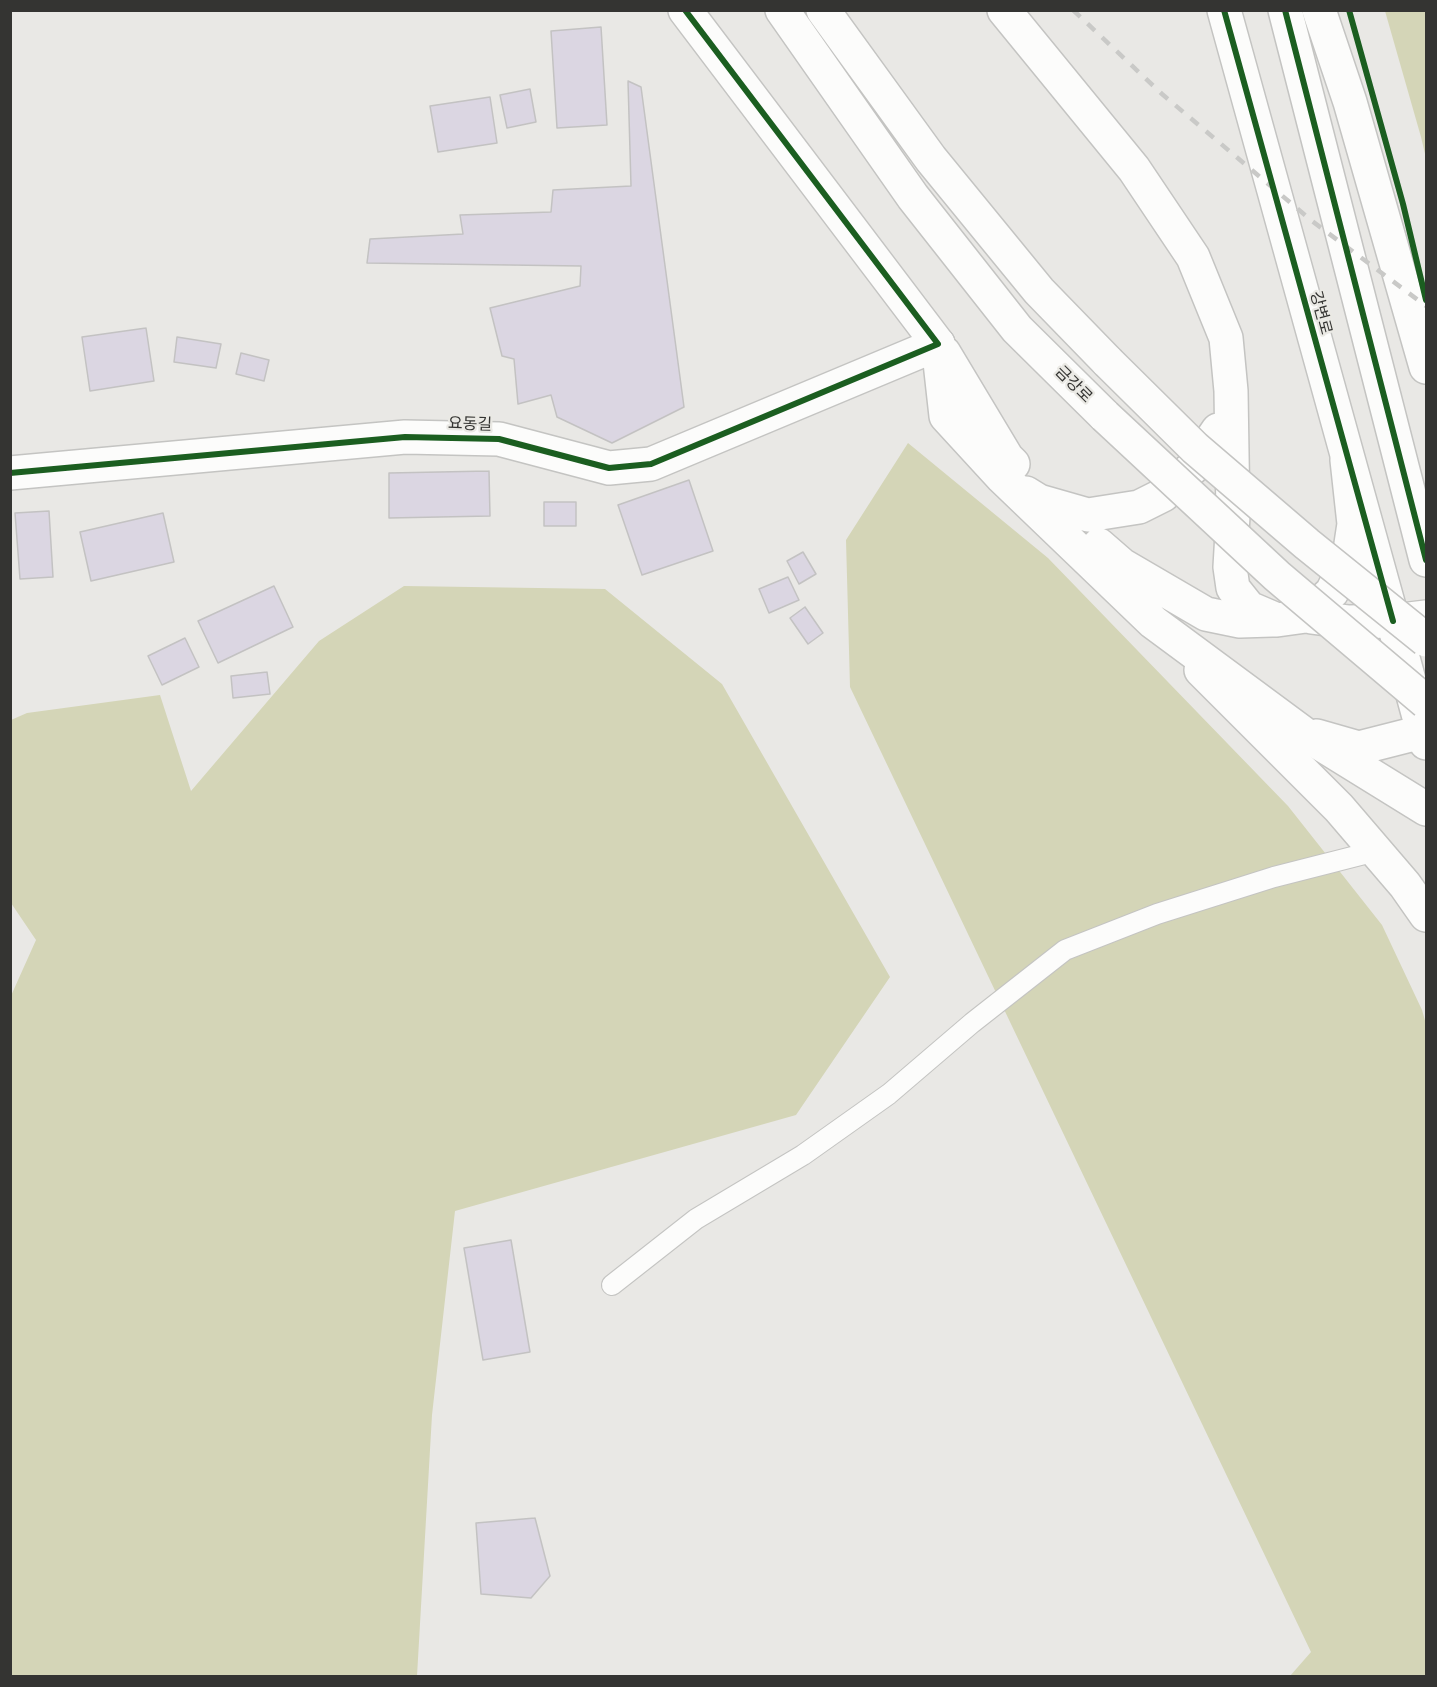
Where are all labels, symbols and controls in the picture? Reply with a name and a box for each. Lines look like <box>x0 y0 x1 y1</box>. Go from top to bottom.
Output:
street label: 강변로 <box>1305 289 1335 337</box>
street label: 금강로 <box>1051 363 1095 407</box>
street label: 요동길 <box>448 415 492 435</box>

